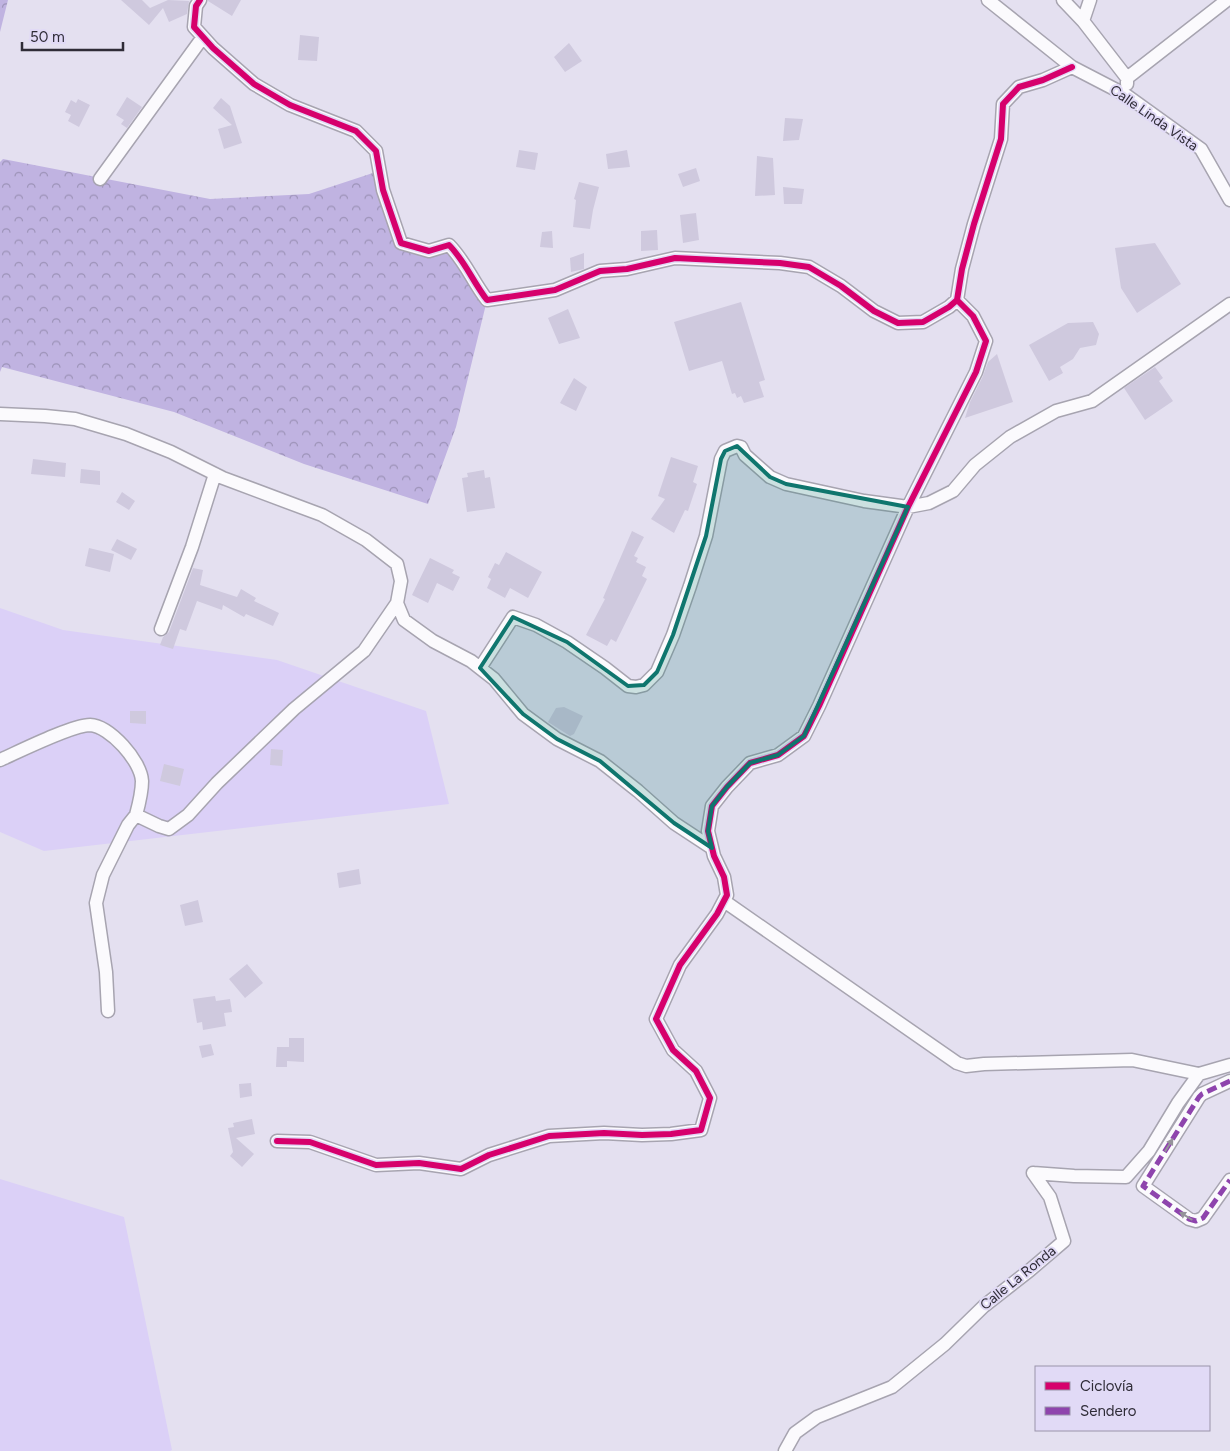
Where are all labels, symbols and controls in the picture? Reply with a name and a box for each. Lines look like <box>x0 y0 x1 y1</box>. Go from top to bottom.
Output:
scale bar <box>22 20 124 52</box>
text: 50 m <box>30 28 65 46</box>
street label: Calle Linda Vista <box>1107 81 1201 155</box>
one-way arrow <box>1164 1138 1174 1151</box>
one-way arrow <box>1179 1212 1192 1221</box>
street label: Calle La Ronda <box>977 1242 1059 1314</box>
legend <box>1035 1366 1210 1431</box>
text: Ciclovía <box>1080 1377 1133 1395</box>
text: Sendero <box>1080 1402 1137 1420</box>

